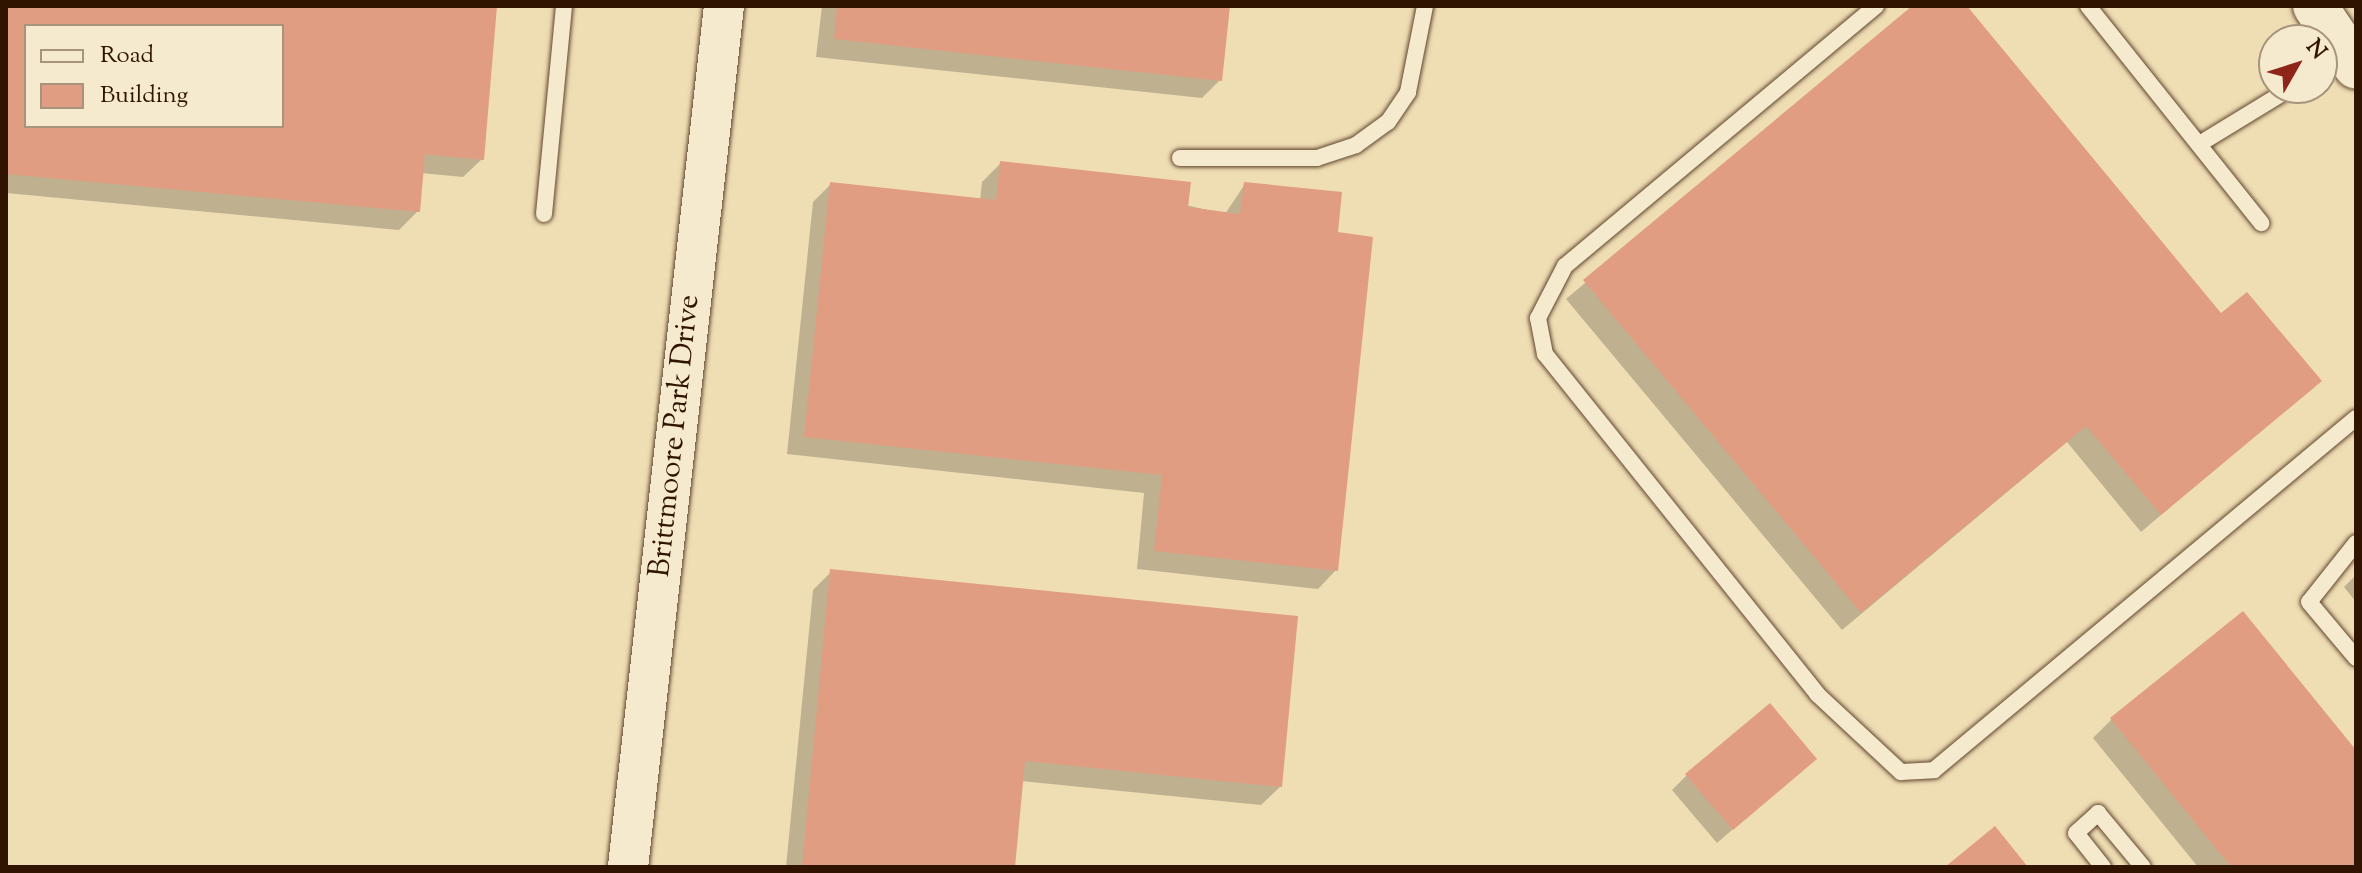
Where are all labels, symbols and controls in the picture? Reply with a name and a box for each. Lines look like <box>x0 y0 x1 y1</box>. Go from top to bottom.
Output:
legend <box>24 24 284 128</box>
north arrow <box>2258 24 2338 104</box>
text: N <box>2297 33 2333 67</box>
text: Road <box>100 39 154 73</box>
text: Building <box>100 79 188 113</box>
street label: Brittmoore Park Drive <box>643 293 709 579</box>

